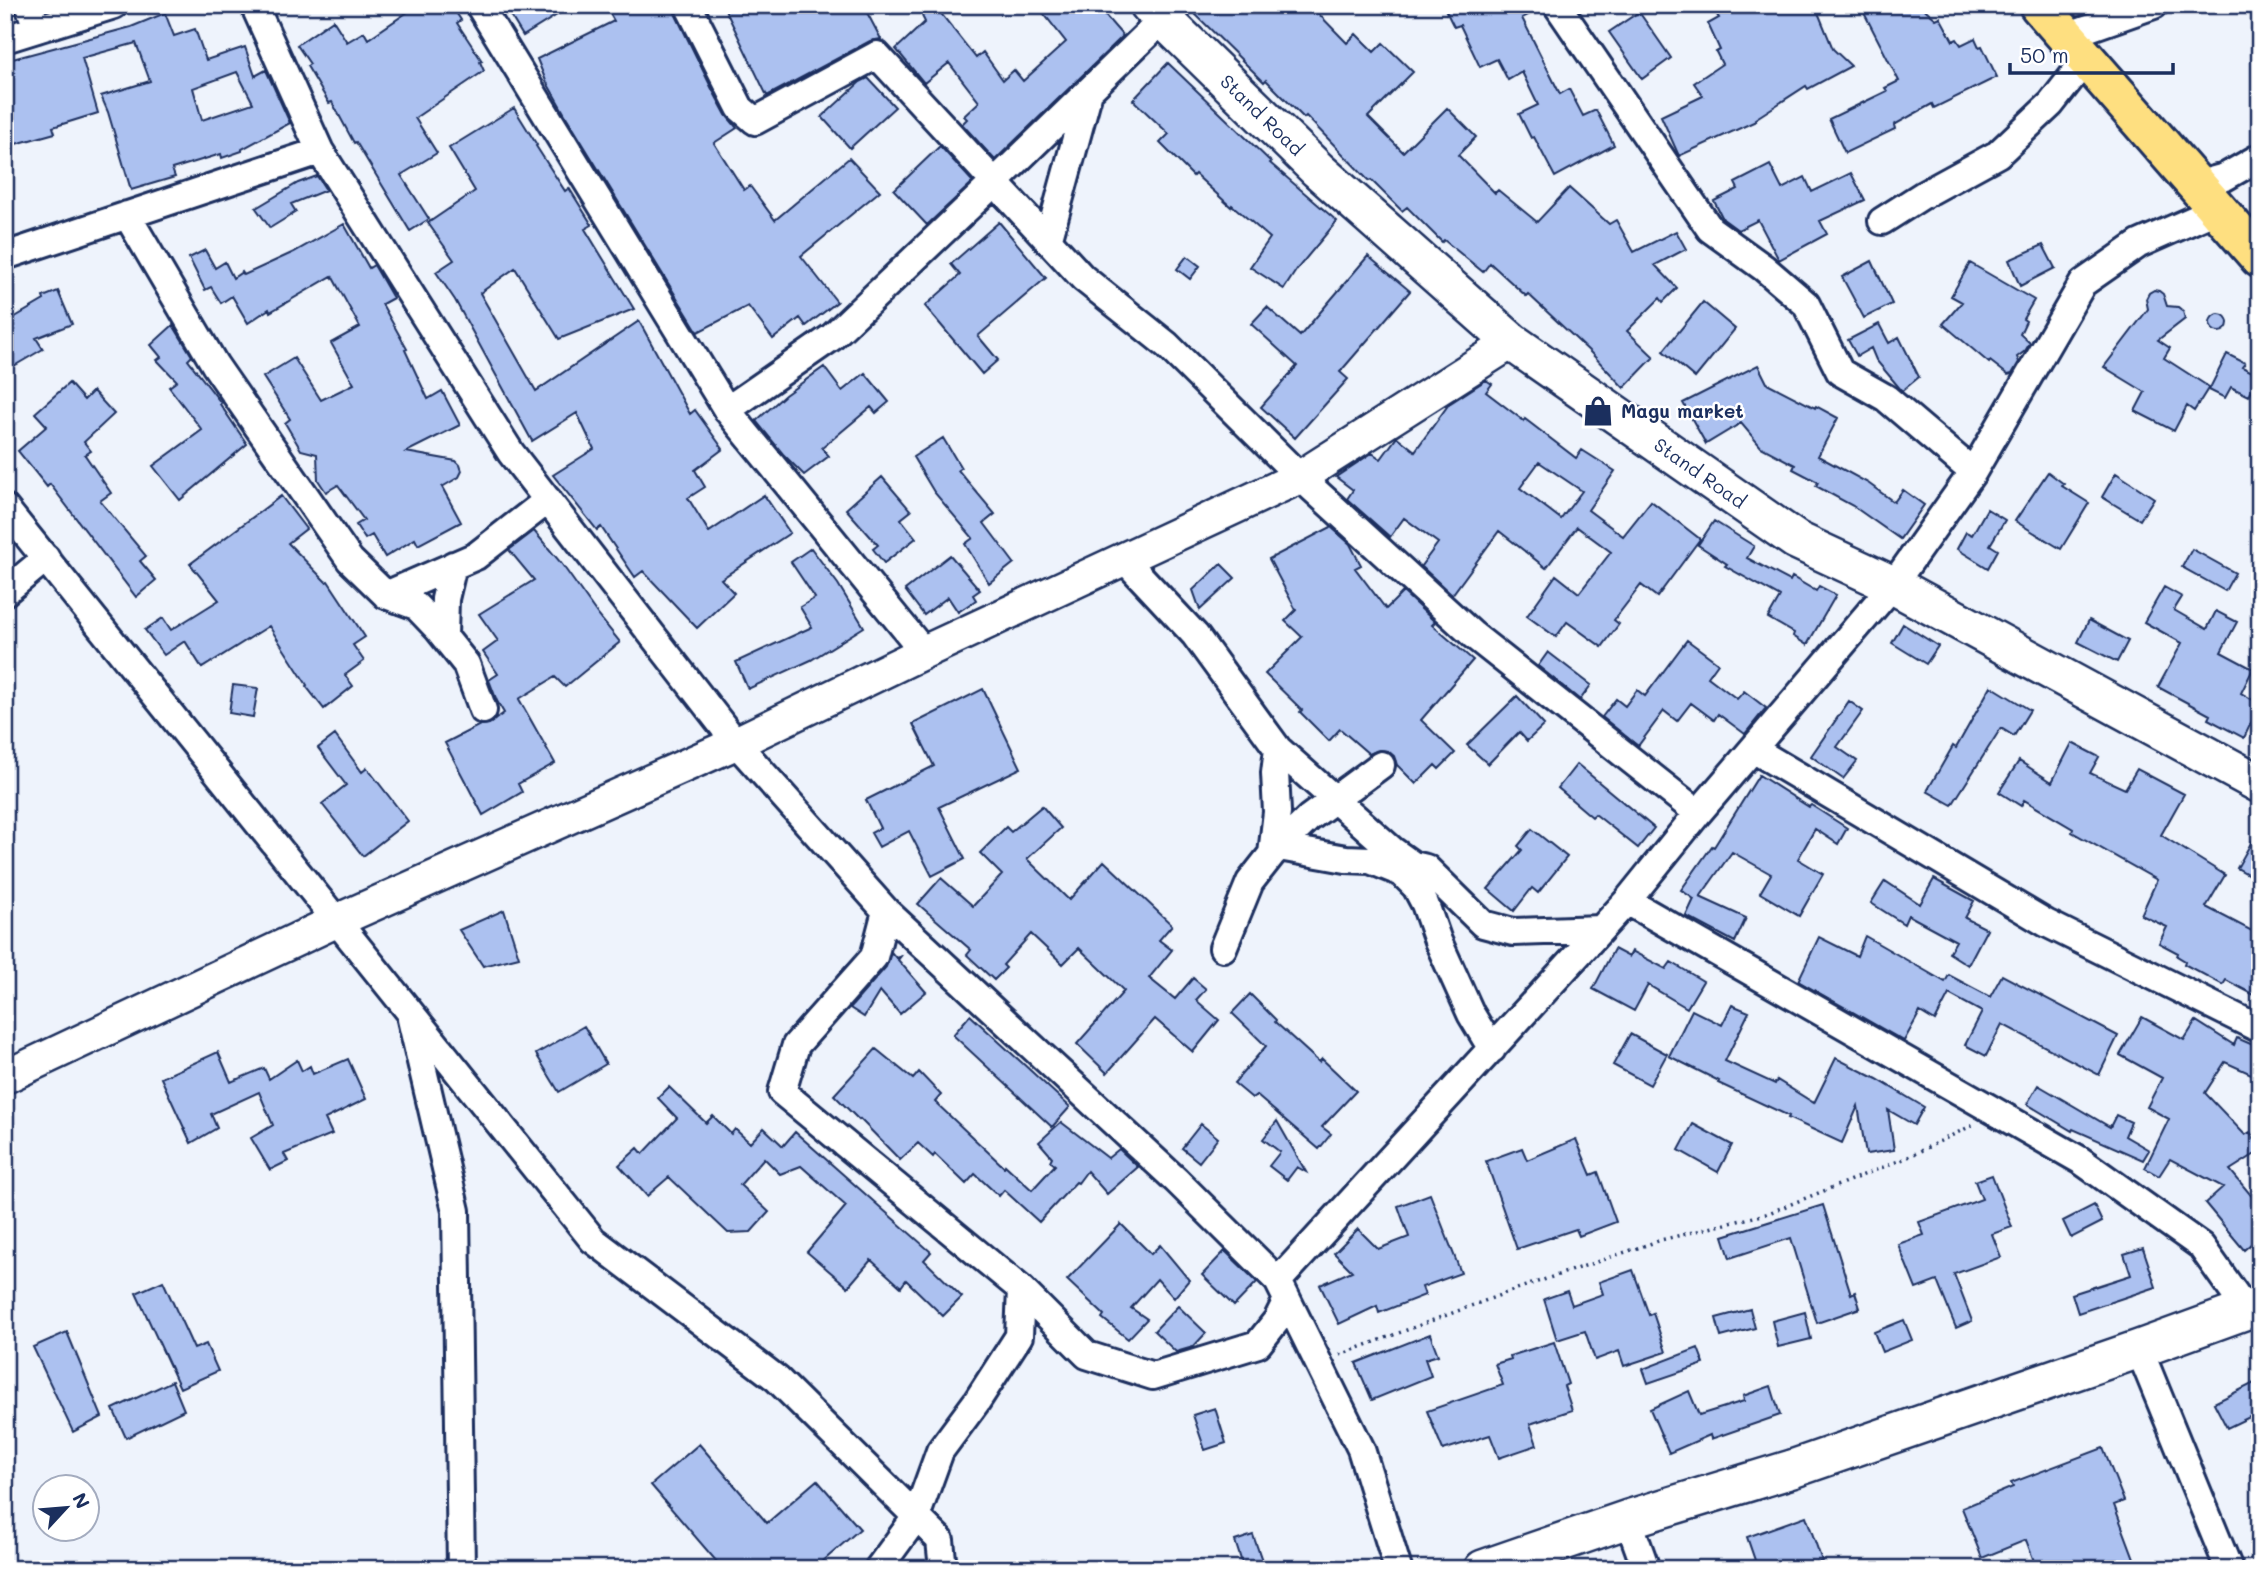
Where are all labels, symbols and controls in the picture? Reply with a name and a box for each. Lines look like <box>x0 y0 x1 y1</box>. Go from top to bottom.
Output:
scale bar <box>2010 32 2172 76</box>
text: 50 m <box>2020 41 2069 68</box>
street label: Stand Road <box>1215 69 1309 161</box>
shop icon: Magu market <box>1581 394 1615 428</box>
place label: Magu market <box>1621 398 1744 423</box>
street label: Stand Road <box>1649 432 1751 513</box>
north arrow <box>32 1472 102 1542</box>
text: N <box>67 1488 96 1512</box>

